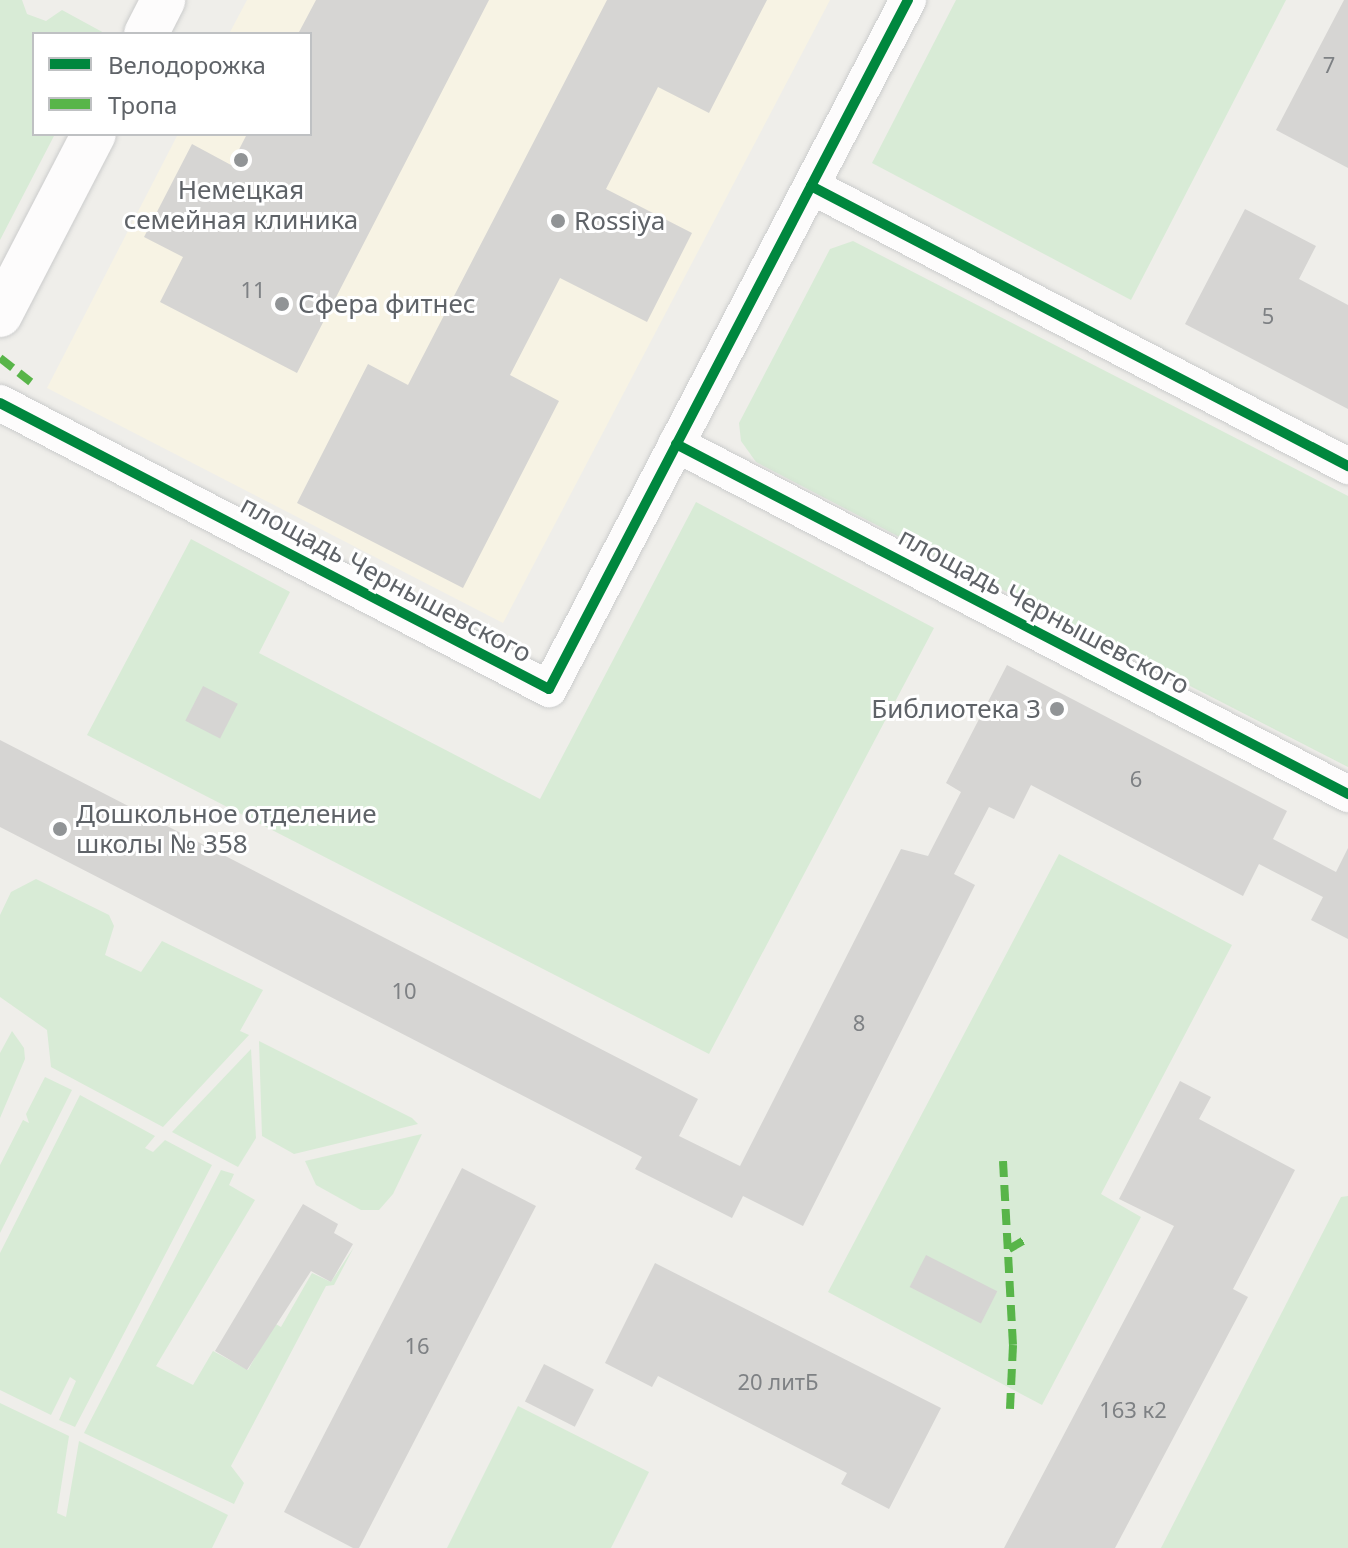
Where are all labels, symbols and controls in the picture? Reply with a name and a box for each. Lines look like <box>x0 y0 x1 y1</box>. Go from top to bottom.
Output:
legend <box>32 32 312 136</box>
text: Велодорожка <box>108 48 266 81</box>
house number: 7 <box>1323 52 1335 78</box>
text: Тропа <box>108 88 177 121</box>
marker: Немецкая семейная клиника <box>230 149 252 171</box>
place label: Немецкая семейная клиника <box>124 174 358 236</box>
place label: Rossiya <box>574 205 665 237</box>
marker: Rossiya <box>549 212 567 230</box>
house number: 11 <box>240 277 266 303</box>
place label: Сфера фитнес <box>298 288 476 320</box>
marker: Сфера фитнес <box>273 295 291 313</box>
house number: 5 <box>1262 303 1274 329</box>
street label: площадь Чернышевского <box>235 489 537 669</box>
street label: площадь Чернышевского <box>893 521 1195 701</box>
place label: Библиотека 3 <box>871 693 1041 725</box>
marker: Библиотека 3 <box>1048 700 1066 718</box>
house number: 6 <box>1130 766 1142 792</box>
place label: Дошкольное отделение школы № 358 <box>76 798 377 860</box>
marker: Дошкольное отделение школы № 358 <box>51 820 69 838</box>
house number: 10 <box>391 978 417 1004</box>
house number: 8 <box>853 1010 865 1036</box>
house number: 16 <box>404 1333 430 1359</box>
house number: 20 литБ <box>737 1369 819 1395</box>
house number: 163 к2 <box>1099 1397 1167 1423</box>

